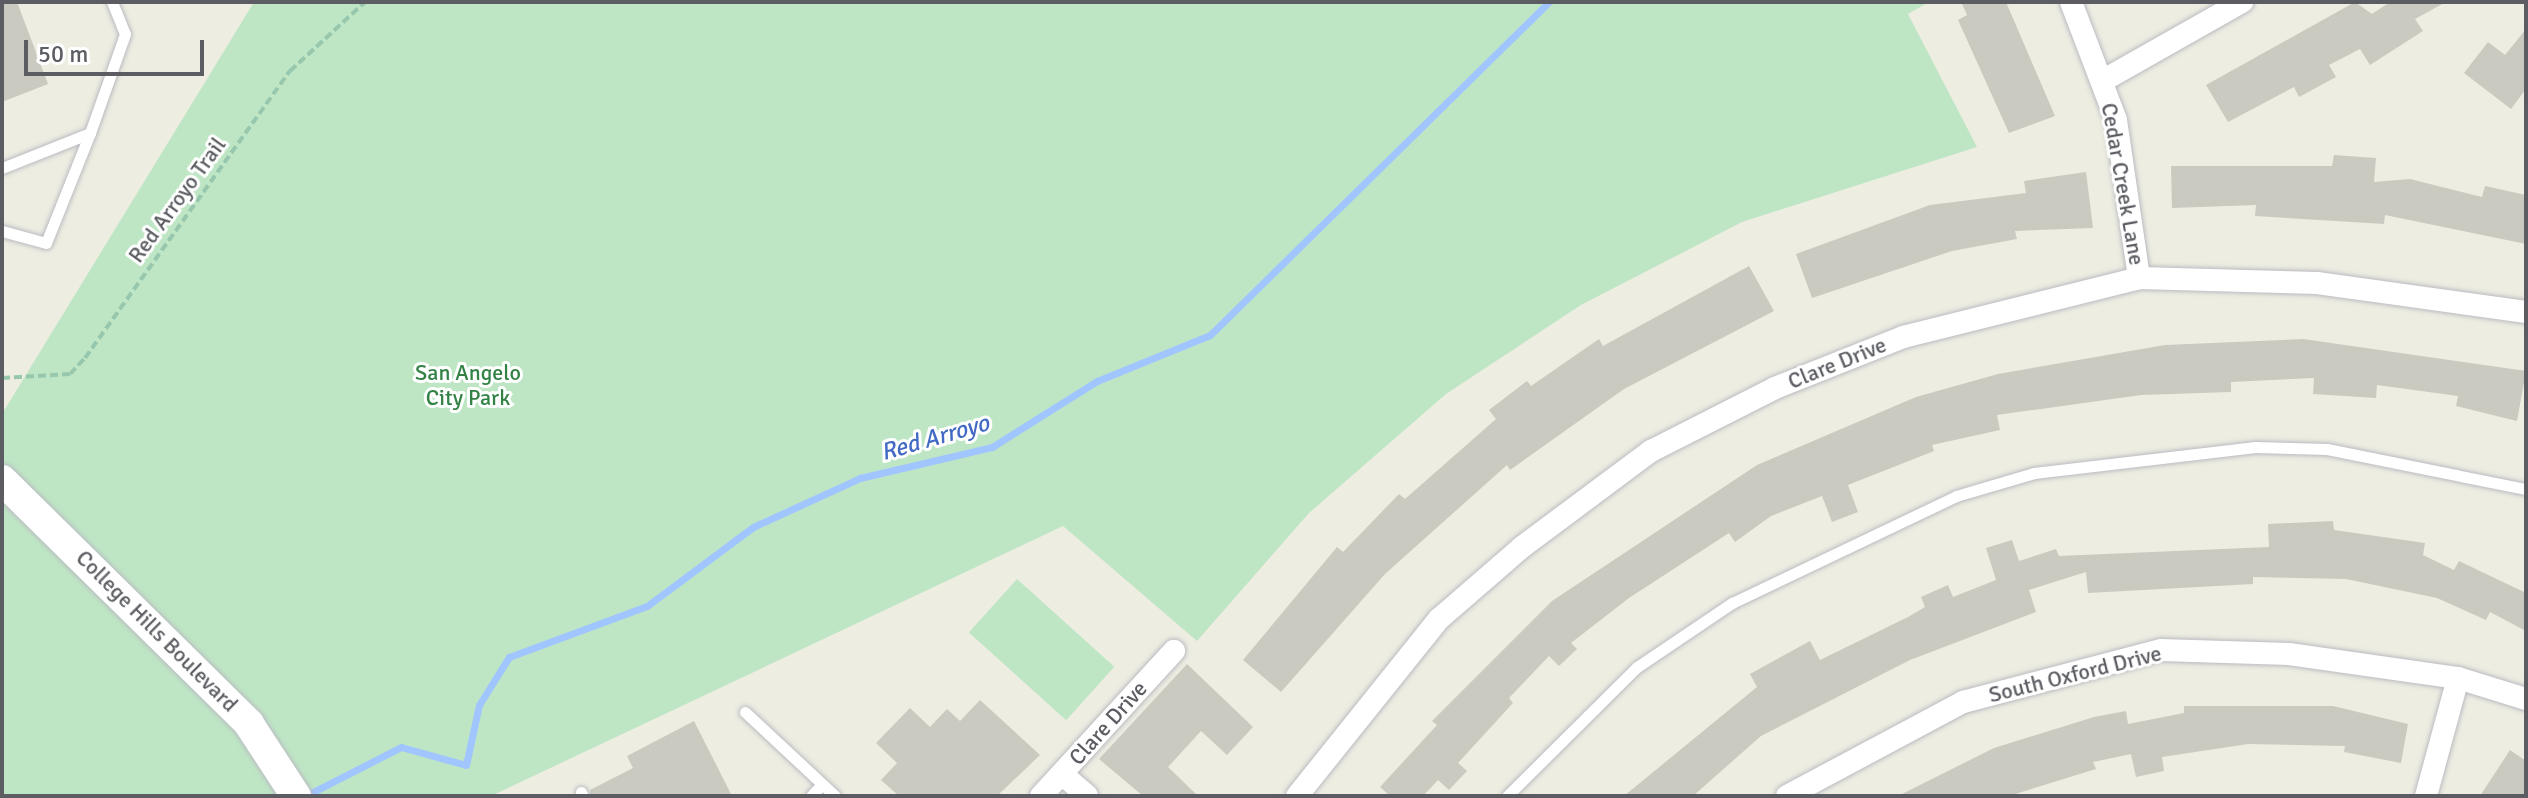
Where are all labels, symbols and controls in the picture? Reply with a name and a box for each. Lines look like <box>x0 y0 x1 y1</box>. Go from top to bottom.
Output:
scale bar <box>28 24 208 74</box>
text: 50 m <box>38 39 88 69</box>
street label: Cedar Creek Lane <box>2096 101 2150 267</box>
street label: Red Arroyo Trail <box>123 132 231 268</box>
street label: Clare Drive <box>1784 331 1890 395</box>
park label: San Angelo City Park <box>415 359 521 410</box>
water label: Red Arroyo <box>877 409 993 467</box>
street label: College Hills Boulevard <box>71 545 243 717</box>
street label: South Oxford Drive <box>1986 640 2164 708</box>
street label: Clare Drive <box>1064 676 1152 770</box>

